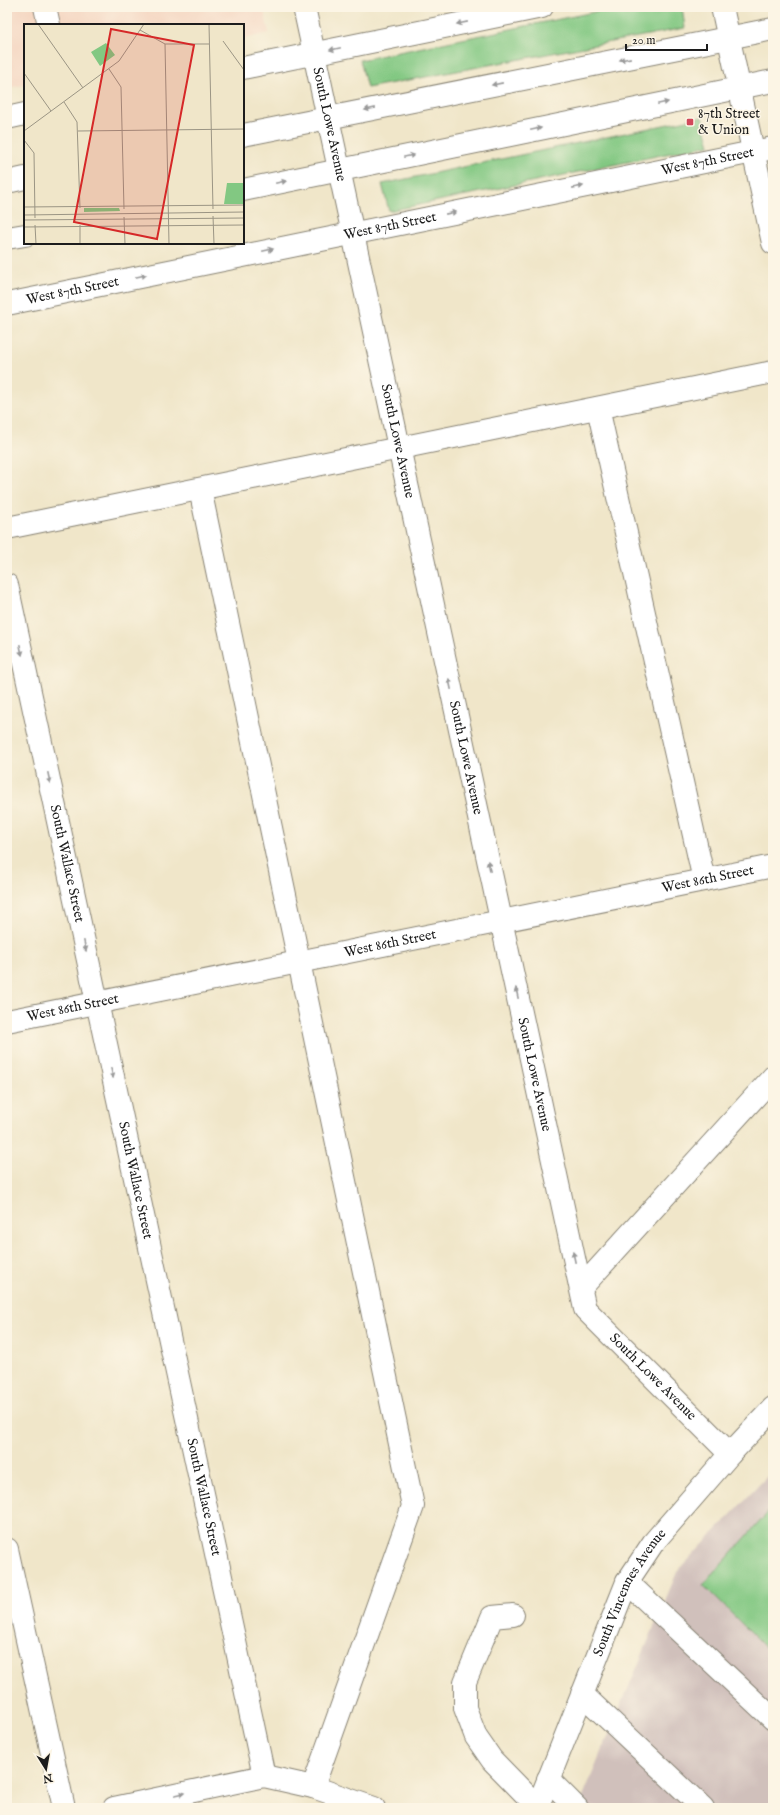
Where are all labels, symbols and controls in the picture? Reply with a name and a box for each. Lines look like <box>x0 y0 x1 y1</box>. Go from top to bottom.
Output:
one-way arrow <box>456 20 468 26</box>
inset map <box>24 24 244 244</box>
scale bar <box>626 26 707 52</box>
text: 20 m <box>632 33 655 48</box>
one-way arrow <box>329 46 341 52</box>
one-way arrow <box>619 56 631 62</box>
street label: South Lowe Avenue <box>308 66 350 184</box>
one-way arrow <box>491 81 504 87</box>
one-way arrow <box>657 100 669 106</box>
place label: 87th Street & Union <box>698 105 760 139</box>
one-way arrow <box>364 107 376 113</box>
marker: 87th Street & Union <box>685 117 695 127</box>
one-way arrow <box>530 126 542 132</box>
street label: West 87th Street <box>660 143 756 180</box>
one-way arrow <box>402 152 415 158</box>
one-way arrow <box>275 178 287 184</box>
one-way arrow <box>572 184 584 190</box>
street label: West 87th Street <box>342 208 438 244</box>
one-way arrow <box>445 209 457 215</box>
one-way arrow <box>262 246 275 252</box>
street label: West 87th Street <box>25 272 121 309</box>
one-way arrow <box>135 272 147 278</box>
street label: South Lowe Avenue <box>377 382 419 500</box>
one-way arrow <box>19 644 25 657</box>
one-way arrow <box>447 678 453 690</box>
street label: South Lowe Avenue <box>445 699 487 817</box>
one-way arrow <box>46 771 52 784</box>
street label: South Wallace Street <box>46 803 89 924</box>
one-way arrow <box>486 860 492 872</box>
street label: West 86th Street <box>660 861 756 897</box>
street label: West 86th Street <box>343 925 438 962</box>
one-way arrow <box>82 940 88 952</box>
one-way arrow <box>513 987 519 999</box>
street label: West 86th Street <box>25 990 120 1026</box>
street label: South Lowe Avenue <box>513 1016 556 1134</box>
one-way arrow <box>110 1067 116 1079</box>
street label: South Wallace Street <box>114 1120 157 1241</box>
one-way arrow <box>570 1251 576 1263</box>
street label: South Lowe Avenue <box>605 1329 701 1425</box>
street label: South Wallace Street <box>182 1436 225 1558</box>
street label: South Vincennes Avenue <box>589 1525 671 1659</box>
north arrow <box>26 1749 66 1789</box>
text: N <box>41 1770 55 1786</box>
one-way arrow <box>174 1791 186 1797</box>

